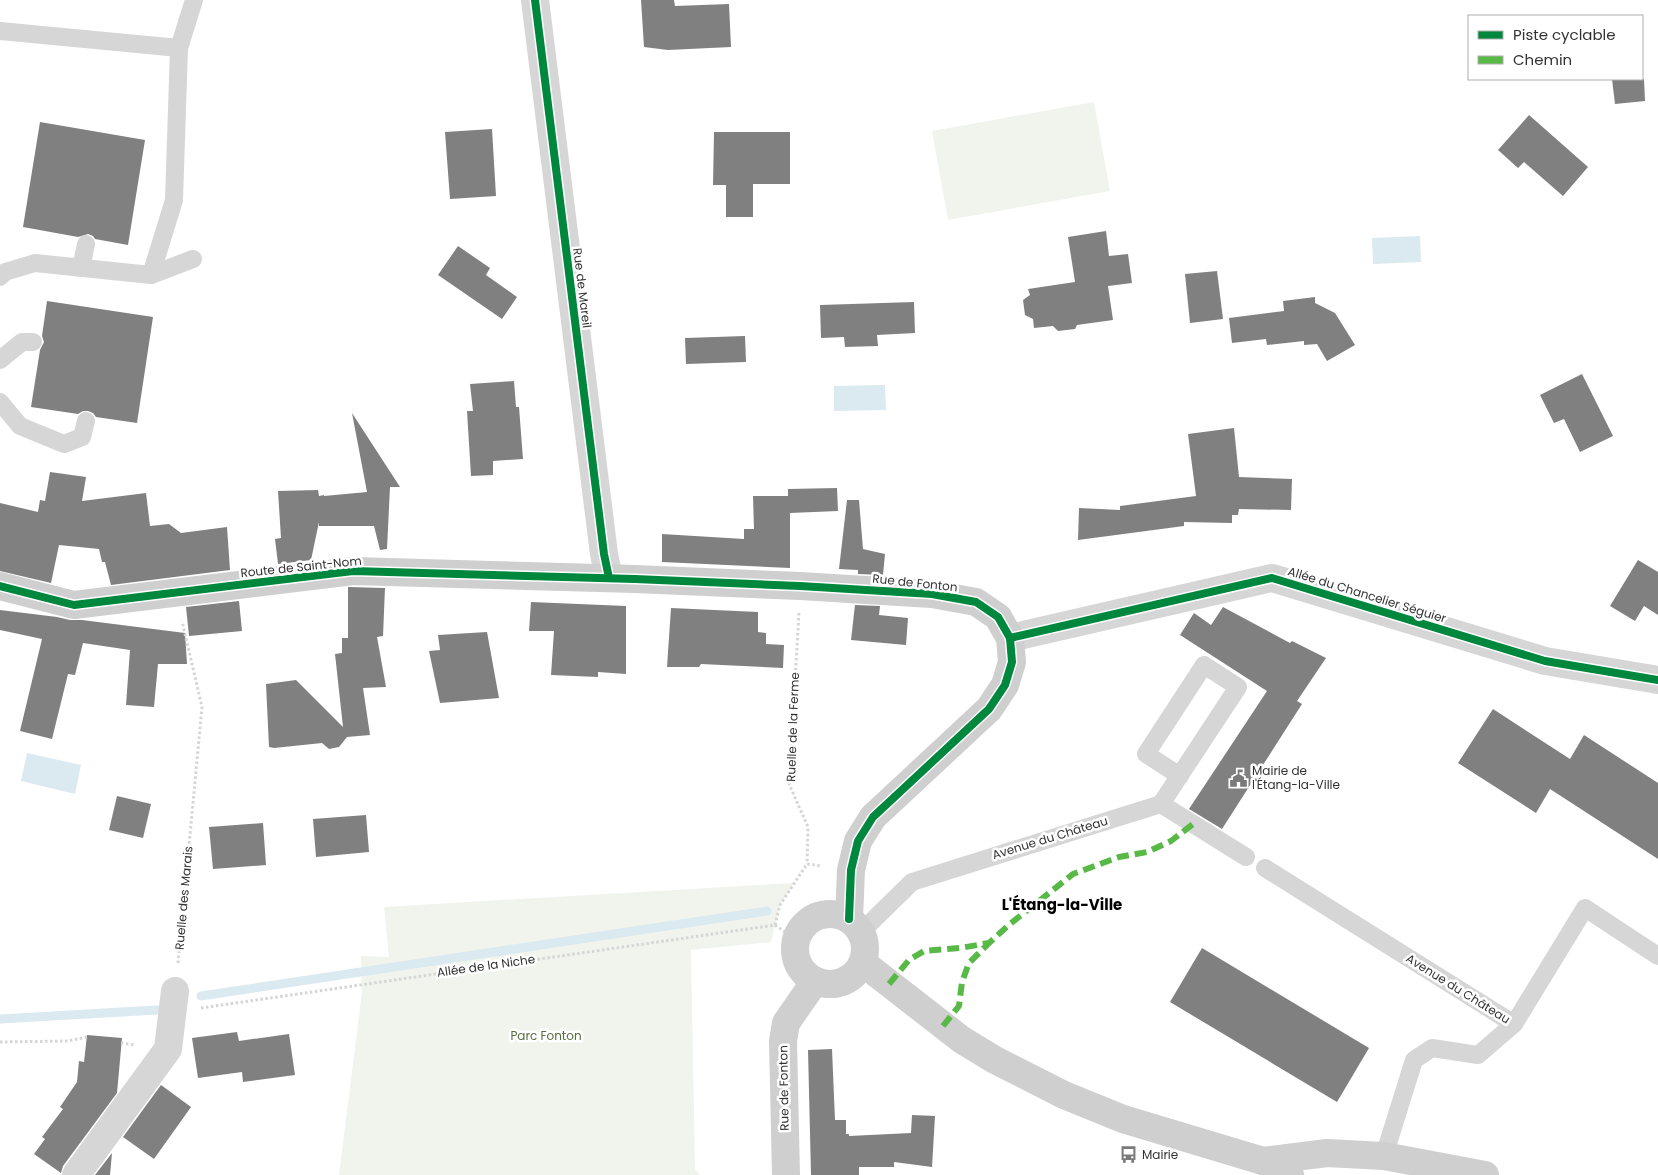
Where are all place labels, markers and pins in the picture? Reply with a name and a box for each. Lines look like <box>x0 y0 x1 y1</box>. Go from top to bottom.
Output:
place label: Mairie de l'Étang-la-Ville <box>1252 762 1340 793</box>
public building icon: Mairie de l'Étang-la-Ville <box>1228 768 1248 788</box>
bus stop icon: Mairie <box>1118 1145 1138 1165</box>
place label: Mairie <box>1142 1146 1178 1163</box>

